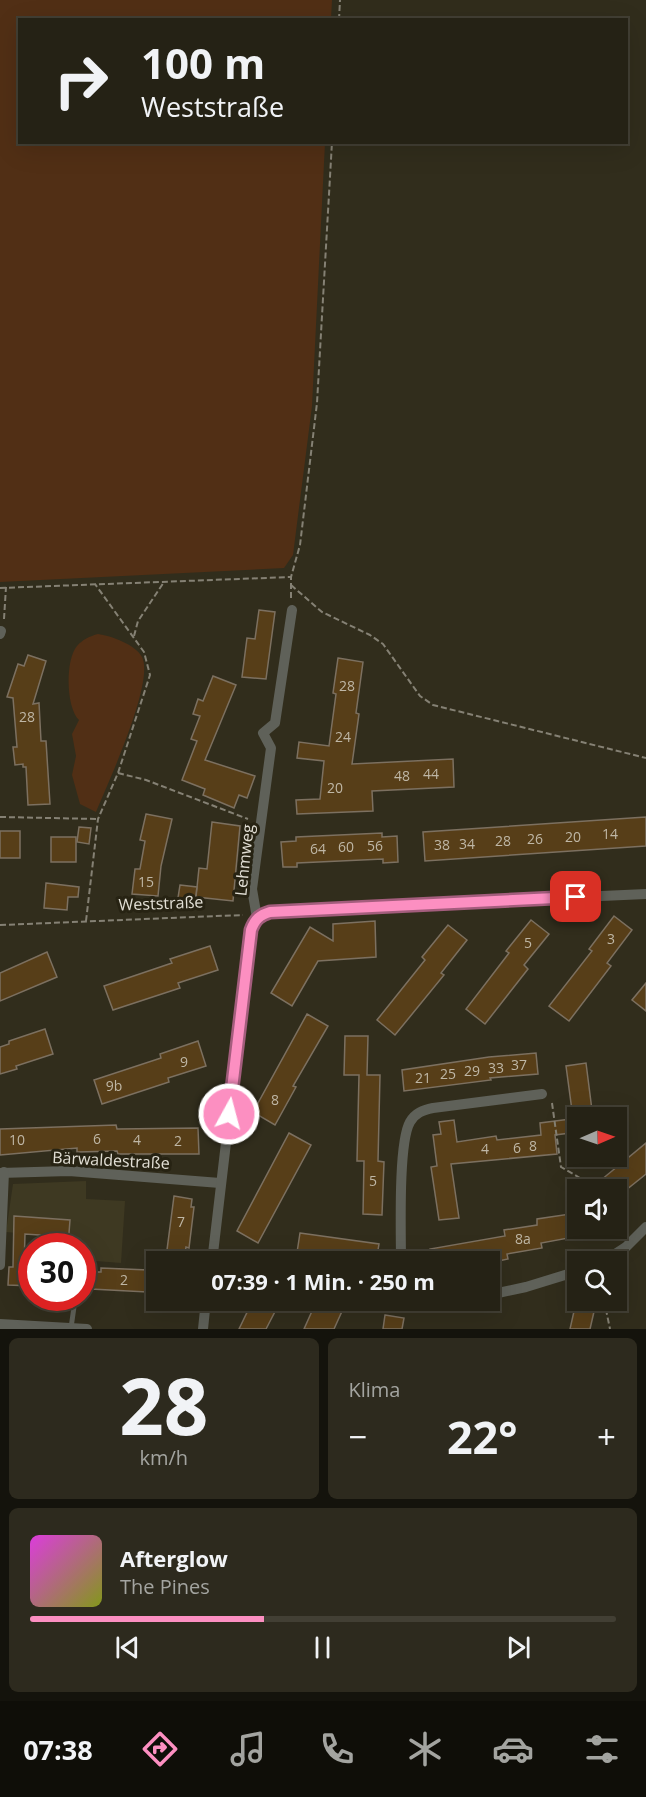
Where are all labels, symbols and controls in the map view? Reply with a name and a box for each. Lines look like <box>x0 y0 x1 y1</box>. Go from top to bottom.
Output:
text: 100 m <box>141 34 265 91</box>
icon: right <box>42 42 120 120</box>
text: Weststraße <box>141 88 284 125</box>
house number: 28 <box>339 676 355 695</box>
house number: 28 <box>19 707 35 726</box>
house number: 24 <box>335 727 351 746</box>
house number: 44 <box>423 764 439 783</box>
house number: 48 <box>394 766 410 785</box>
house number: 20 <box>327 778 343 797</box>
street label: Lehmweg <box>229 823 259 897</box>
house number: 14 <box>602 824 618 843</box>
house number: 20 <box>565 827 581 846</box>
house number: 26 <box>527 829 543 848</box>
house number: 28 <box>495 831 511 850</box>
house number: 34 <box>459 834 475 853</box>
house number: 38 <box>434 835 450 854</box>
house number: 56 <box>367 836 383 855</box>
house number: 60 <box>338 837 354 856</box>
house number: 64 <box>310 839 326 858</box>
pin <box>550 871 601 922</box>
house number: 15 <box>138 872 154 891</box>
icon: arrive <box>559 880 592 913</box>
street label: Weststraße <box>118 891 204 915</box>
house number: 3 <box>607 929 615 948</box>
house number: 5 <box>524 933 532 952</box>
house number: 9 <box>180 1052 188 1071</box>
house number: 37 <box>511 1055 527 1074</box>
house number: 33 <box>488 1058 504 1077</box>
house number: 29 <box>464 1061 480 1080</box>
house number: 25 <box>440 1064 456 1083</box>
house number: 21 <box>415 1068 431 1087</box>
house number: 9b <box>106 1076 122 1095</box>
position arrow <box>197 1082 261 1146</box>
house number: 8 <box>271 1090 279 1109</box>
north arrow <box>567 1107 627 1167</box>
map controls <box>567 1107 627 1311</box>
house number: 6 <box>93 1129 101 1148</box>
house number: 10 <box>9 1130 25 1149</box>
house number: 4 <box>133 1130 141 1149</box>
house number: 2 <box>174 1131 182 1150</box>
house number: 8 <box>529 1136 537 1155</box>
house number: 6 <box>513 1138 521 1157</box>
house number: 4 <box>481 1139 489 1158</box>
street label: Bärwaldestraße <box>52 1146 170 1174</box>
house number: 5 <box>369 1171 377 1190</box>
button: sound <box>567 1179 627 1239</box>
house number: 7 <box>177 1212 185 1231</box>
house number: 8a <box>515 1229 531 1248</box>
speed limit sign: 30 <box>18 1233 96 1311</box>
button: search <box>567 1251 627 1311</box>
text: 07:39 · 1 Min. · 250 m <box>211 1266 435 1296</box>
house number: 2 <box>120 1270 128 1289</box>
text: 28 <box>119 1352 208 1458</box>
text: Klima <box>349 1376 400 1403</box>
text: 22° <box>447 1406 518 1467</box>
text: − <box>349 1414 367 1459</box>
text: + <box>597 1414 616 1459</box>
text: km/h <box>139 1444 188 1471</box>
text: Afterglow <box>120 1543 228 1573</box>
text: The Pines <box>120 1573 210 1600</box>
icon: previous <box>111 1631 144 1664</box>
icon: pause <box>306 1631 339 1664</box>
icon: next <box>502 1631 535 1664</box>
icon: directions <box>139 1728 181 1770</box>
icon: music <box>227 1728 269 1770</box>
icon: phone <box>316 1728 358 1770</box>
icon: climate <box>404 1728 446 1770</box>
icon: car <box>492 1728 534 1770</box>
icon: filters <box>581 1728 623 1770</box>
text: 07:38 <box>23 1731 93 1768</box>

